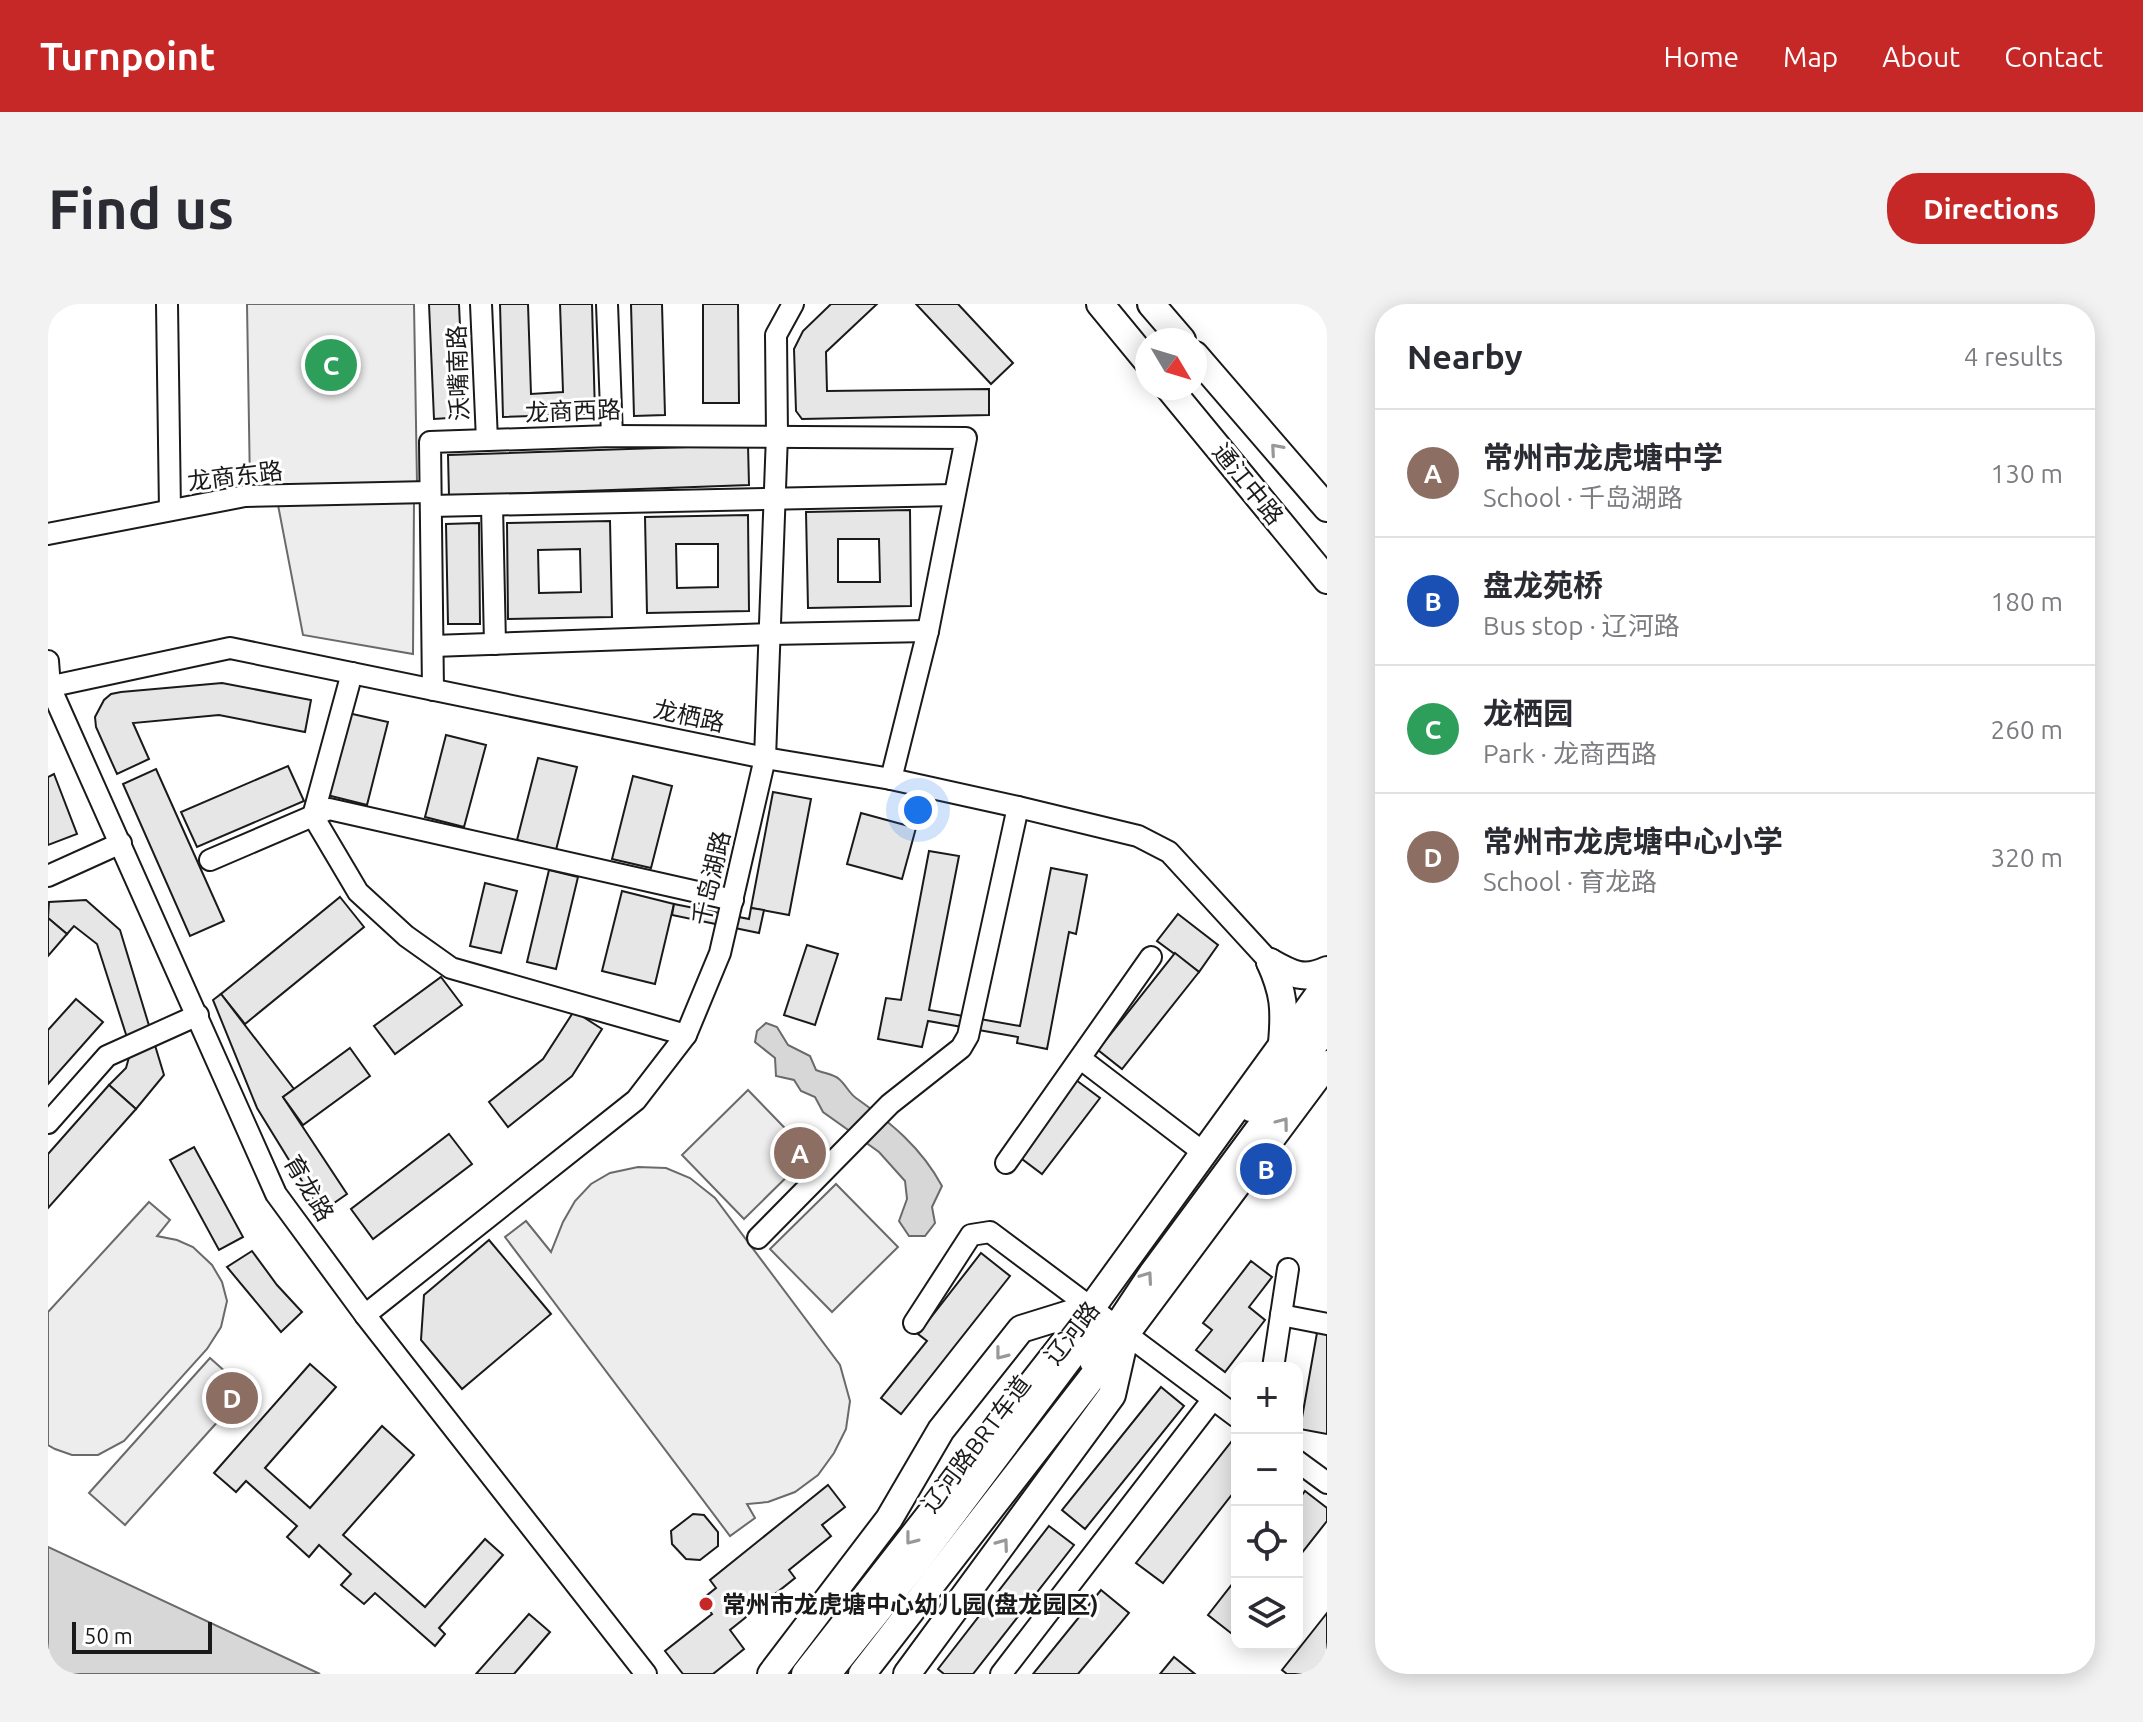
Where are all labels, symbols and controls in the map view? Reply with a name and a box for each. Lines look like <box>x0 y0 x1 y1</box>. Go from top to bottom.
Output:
text: Turnpoint <box>40 35 215 77</box>
text: Home <box>1664 41 1739 72</box>
text: Map <box>1783 41 1838 72</box>
text: About <box>1882 41 1960 72</box>
text: Contact <box>2004 41 2103 72</box>
button: Directions <box>1887 173 2095 244</box>
text: Find us <box>48 177 234 240</box>
street label: 沃嘴南路 <box>443 325 473 421</box>
north arrow <box>1135 328 1207 400</box>
pin: C <box>305 335 357 395</box>
text: Nearby <box>1407 337 1522 375</box>
text: 4 results <box>1964 342 2063 371</box>
street label: 龙商西路 <box>525 396 621 426</box>
street label: 通江中路 <box>1207 438 1289 530</box>
text: 常州市龙虎塘中学 <box>1483 440 1723 474</box>
one-way arrow <box>1271 443 1286 458</box>
street label: 龙商东路 <box>186 457 284 495</box>
text: A <box>1424 459 1442 488</box>
text: 130 m <box>1991 459 2063 488</box>
text: School · 千岛湖路 <box>1483 483 1683 512</box>
text: 盘龙苑桥 <box>1483 568 1603 602</box>
text: B <box>1424 587 1442 616</box>
text: 180 m <box>1991 587 2063 616</box>
text: Bus stop · 辽河路 <box>1483 611 1680 640</box>
street label: 龙栖路 <box>651 695 727 737</box>
text: 龙栖园 <box>1483 696 1573 730</box>
text: C <box>1425 715 1441 744</box>
text: 260 m <box>1991 715 2063 744</box>
text: Park · 龙商西路 <box>1483 739 1657 768</box>
your location <box>898 790 938 830</box>
text: 常州市龙虎塘中心小学 <box>1483 824 1783 858</box>
street label: 千岛湖路 <box>687 828 735 928</box>
text: D <box>1424 843 1442 872</box>
text: 320 m <box>1991 843 2063 872</box>
text: School · 育龙路 <box>1483 867 1657 896</box>
one-way arrow <box>1274 1117 1288 1132</box>
pin: A <box>774 1123 826 1183</box>
pin: B <box>1240 1139 1292 1199</box>
street label: 育龙路 <box>279 1150 339 1226</box>
one-way arrow <box>1137 1271 1152 1285</box>
street label: 辽河路 <box>1039 1296 1105 1370</box>
one-way arrow <box>997 1345 1011 1360</box>
map controls <box>1231 1362 1303 1650</box>
button: + <box>1231 1362 1303 1434</box>
pin: D <box>206 1368 258 1428</box>
street label: 辽河路BRT车道 <box>916 1371 1036 1517</box>
button: − <box>1231 1434 1303 1506</box>
button: locate <box>1231 1506 1303 1578</box>
one-way arrow <box>907 1530 921 1544</box>
one-way arrow <box>993 1538 1008 1552</box>
button: layers <box>1231 1578 1303 1650</box>
place label: 常州市龙虎塘中心幼儿园(盘龙园区) <box>722 1591 1099 1618</box>
marker: 常州市龙虎塘中心幼儿园(盘龙园区) <box>697 1595 715 1613</box>
scale bar <box>72 1618 212 1654</box>
text: 50 m <box>84 1623 133 1648</box>

